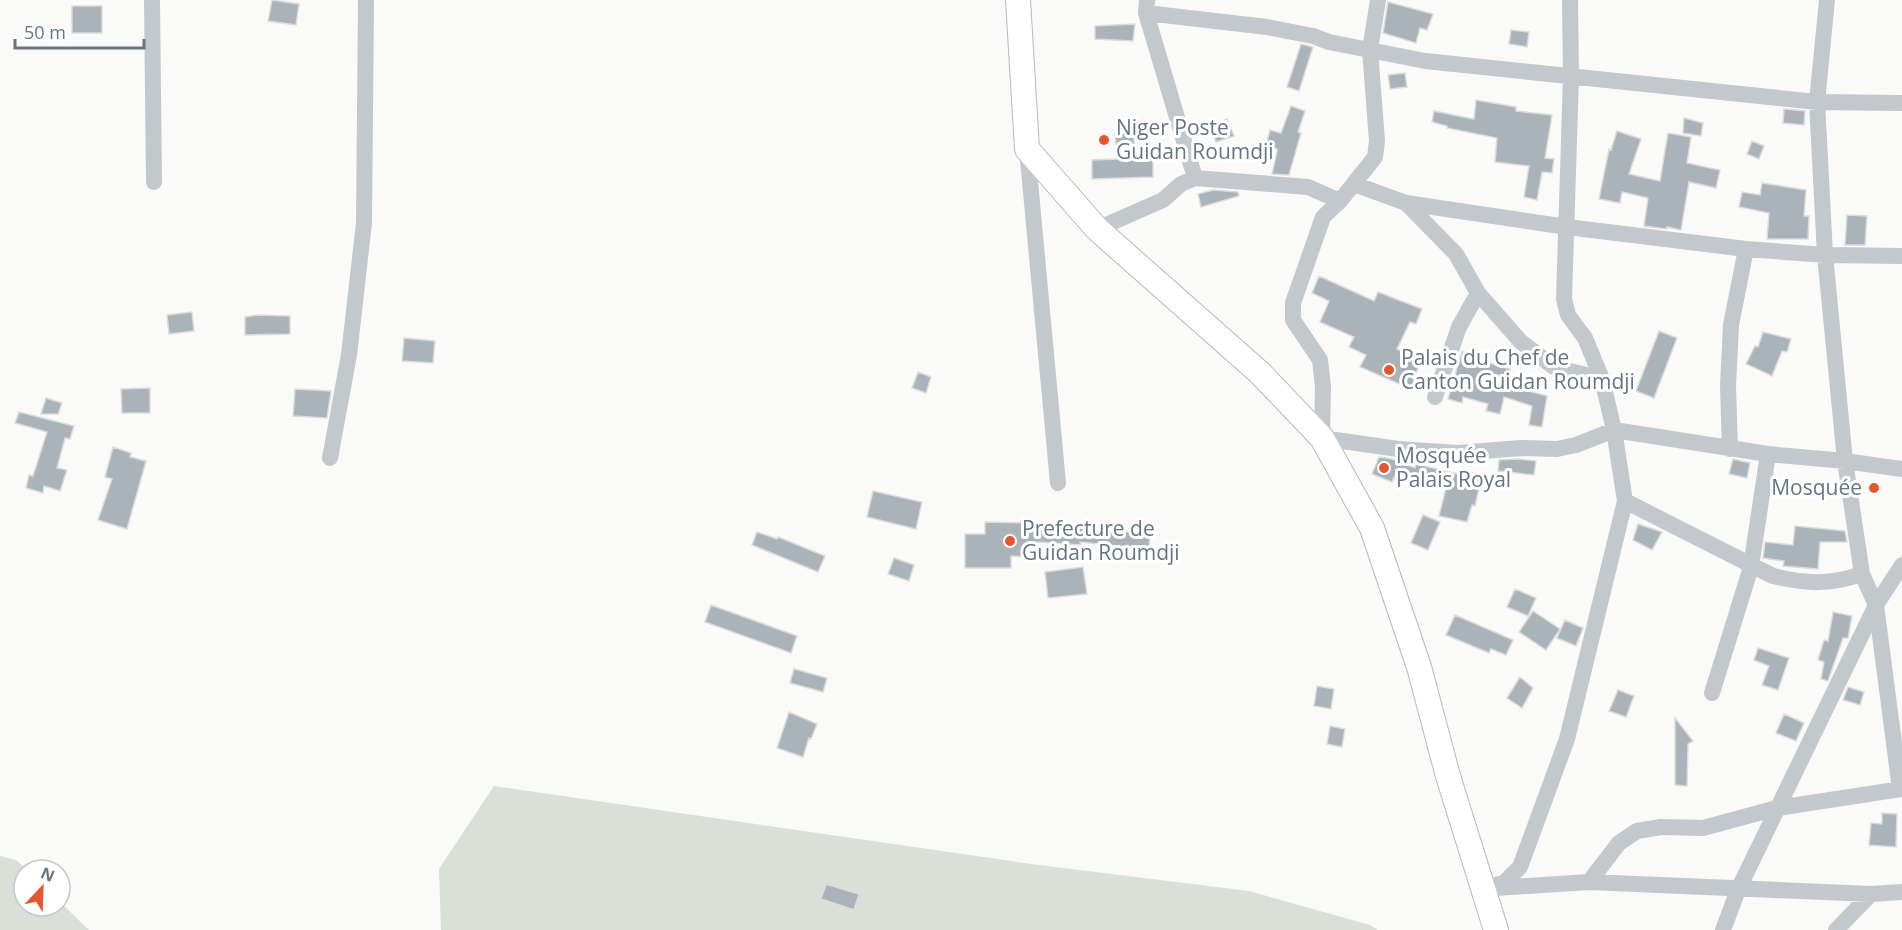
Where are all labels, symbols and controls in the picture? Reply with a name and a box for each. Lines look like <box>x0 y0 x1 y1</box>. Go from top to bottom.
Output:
scale bar <box>15 12 144 50</box>
text: 50 m <box>24 20 66 44</box>
place label: Niger Poste Guidan Roumdji <box>1116 113 1274 165</box>
marker: Niger Poste Guidan Roumdji <box>1097 133 1111 147</box>
place label: Palais du Chef de Canton Guidan Roumdji <box>1401 343 1635 395</box>
marker: Palais du Chef de Canton Guidan Roumdji <box>1382 363 1396 377</box>
place label: Mosquée Palais Royal <box>1396 441 1511 493</box>
marker: Mosquée Palais Royal <box>1377 461 1391 475</box>
place label: Mosquée <box>1771 473 1862 501</box>
marker: Mosquée <box>1867 481 1881 495</box>
place label: Prefecture de Guidan Roumdji <box>1022 514 1180 566</box>
marker: Prefecture de Guidan Roumdji <box>1003 534 1017 548</box>
north arrow <box>12 858 72 918</box>
text: N <box>38 862 58 887</box>

